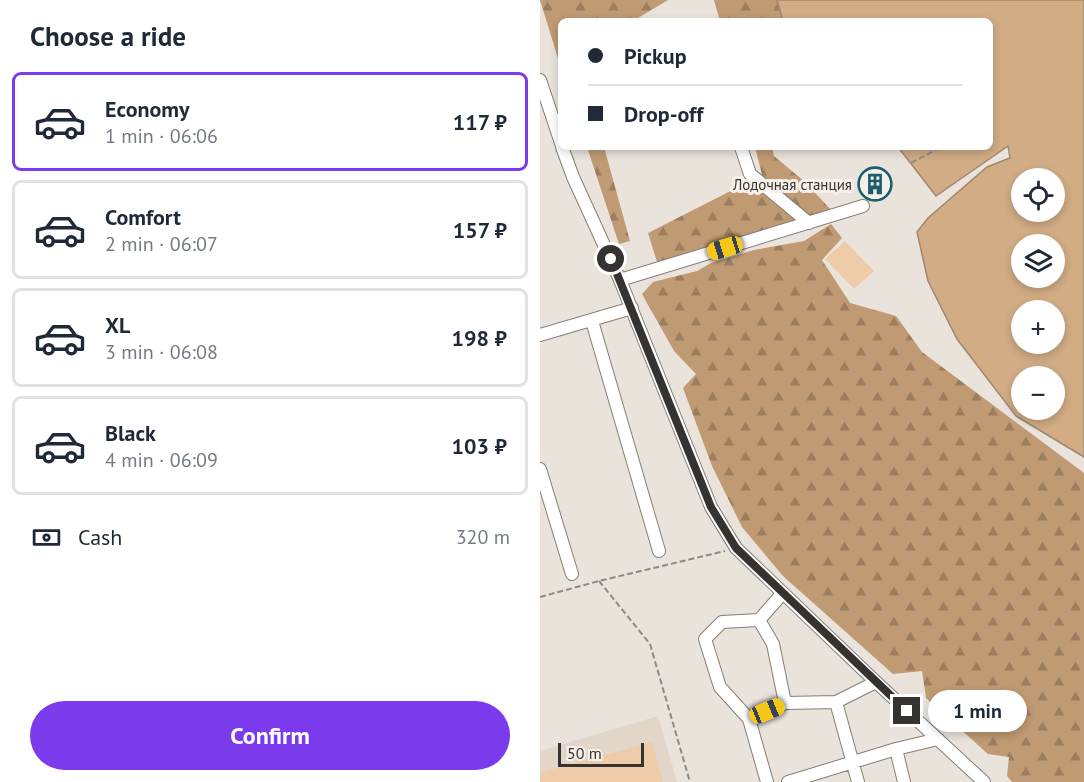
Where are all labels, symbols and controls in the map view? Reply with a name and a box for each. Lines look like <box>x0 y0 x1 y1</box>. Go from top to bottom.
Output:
text: Choose a ride <box>30 19 186 53</box>
text: Pickup <box>624 42 687 70</box>
icon: car <box>33 95 87 149</box>
text: Economy <box>105 95 189 123</box>
text: Drop-off <box>624 100 703 128</box>
text: 117 ₽ <box>453 108 507 136</box>
text: 1 min · 06:06 <box>105 123 218 149</box>
building icon: Лодочная станция <box>857 166 893 202</box>
map controls <box>1011 168 1065 420</box>
button: locate <box>1011 168 1065 222</box>
place label: Лодочная станция <box>732 175 852 194</box>
icon: car <box>33 203 87 257</box>
text: Comfort <box>105 203 181 231</box>
text: 157 ₽ <box>453 216 507 244</box>
text: 2 min · 06:07 <box>105 231 218 257</box>
car <box>705 234 745 262</box>
button: layers <box>1011 234 1065 288</box>
route start <box>597 245 624 272</box>
button: + <box>1011 300 1065 354</box>
icon: car <box>33 311 87 365</box>
text: XL <box>105 311 130 339</box>
text: 198 ₽ <box>452 324 507 352</box>
text: 3 min · 06:08 <box>105 339 218 365</box>
button: − <box>1011 366 1065 420</box>
icon: car <box>33 419 87 473</box>
text: Black <box>105 419 156 447</box>
text: 103 ₽ <box>452 432 507 460</box>
text: 4 min · 06:09 <box>105 447 218 473</box>
icon: cash <box>30 521 63 554</box>
text: Cash <box>78 523 122 551</box>
text: 320 m <box>456 524 510 550</box>
callout: 1 min <box>928 690 1027 732</box>
car <box>747 696 787 726</box>
route end <box>893 697 920 724</box>
text: 1 min <box>953 698 1002 724</box>
button: Confirm <box>30 701 510 770</box>
scale bar <box>558 740 644 768</box>
text: 50 m <box>567 743 602 763</box>

